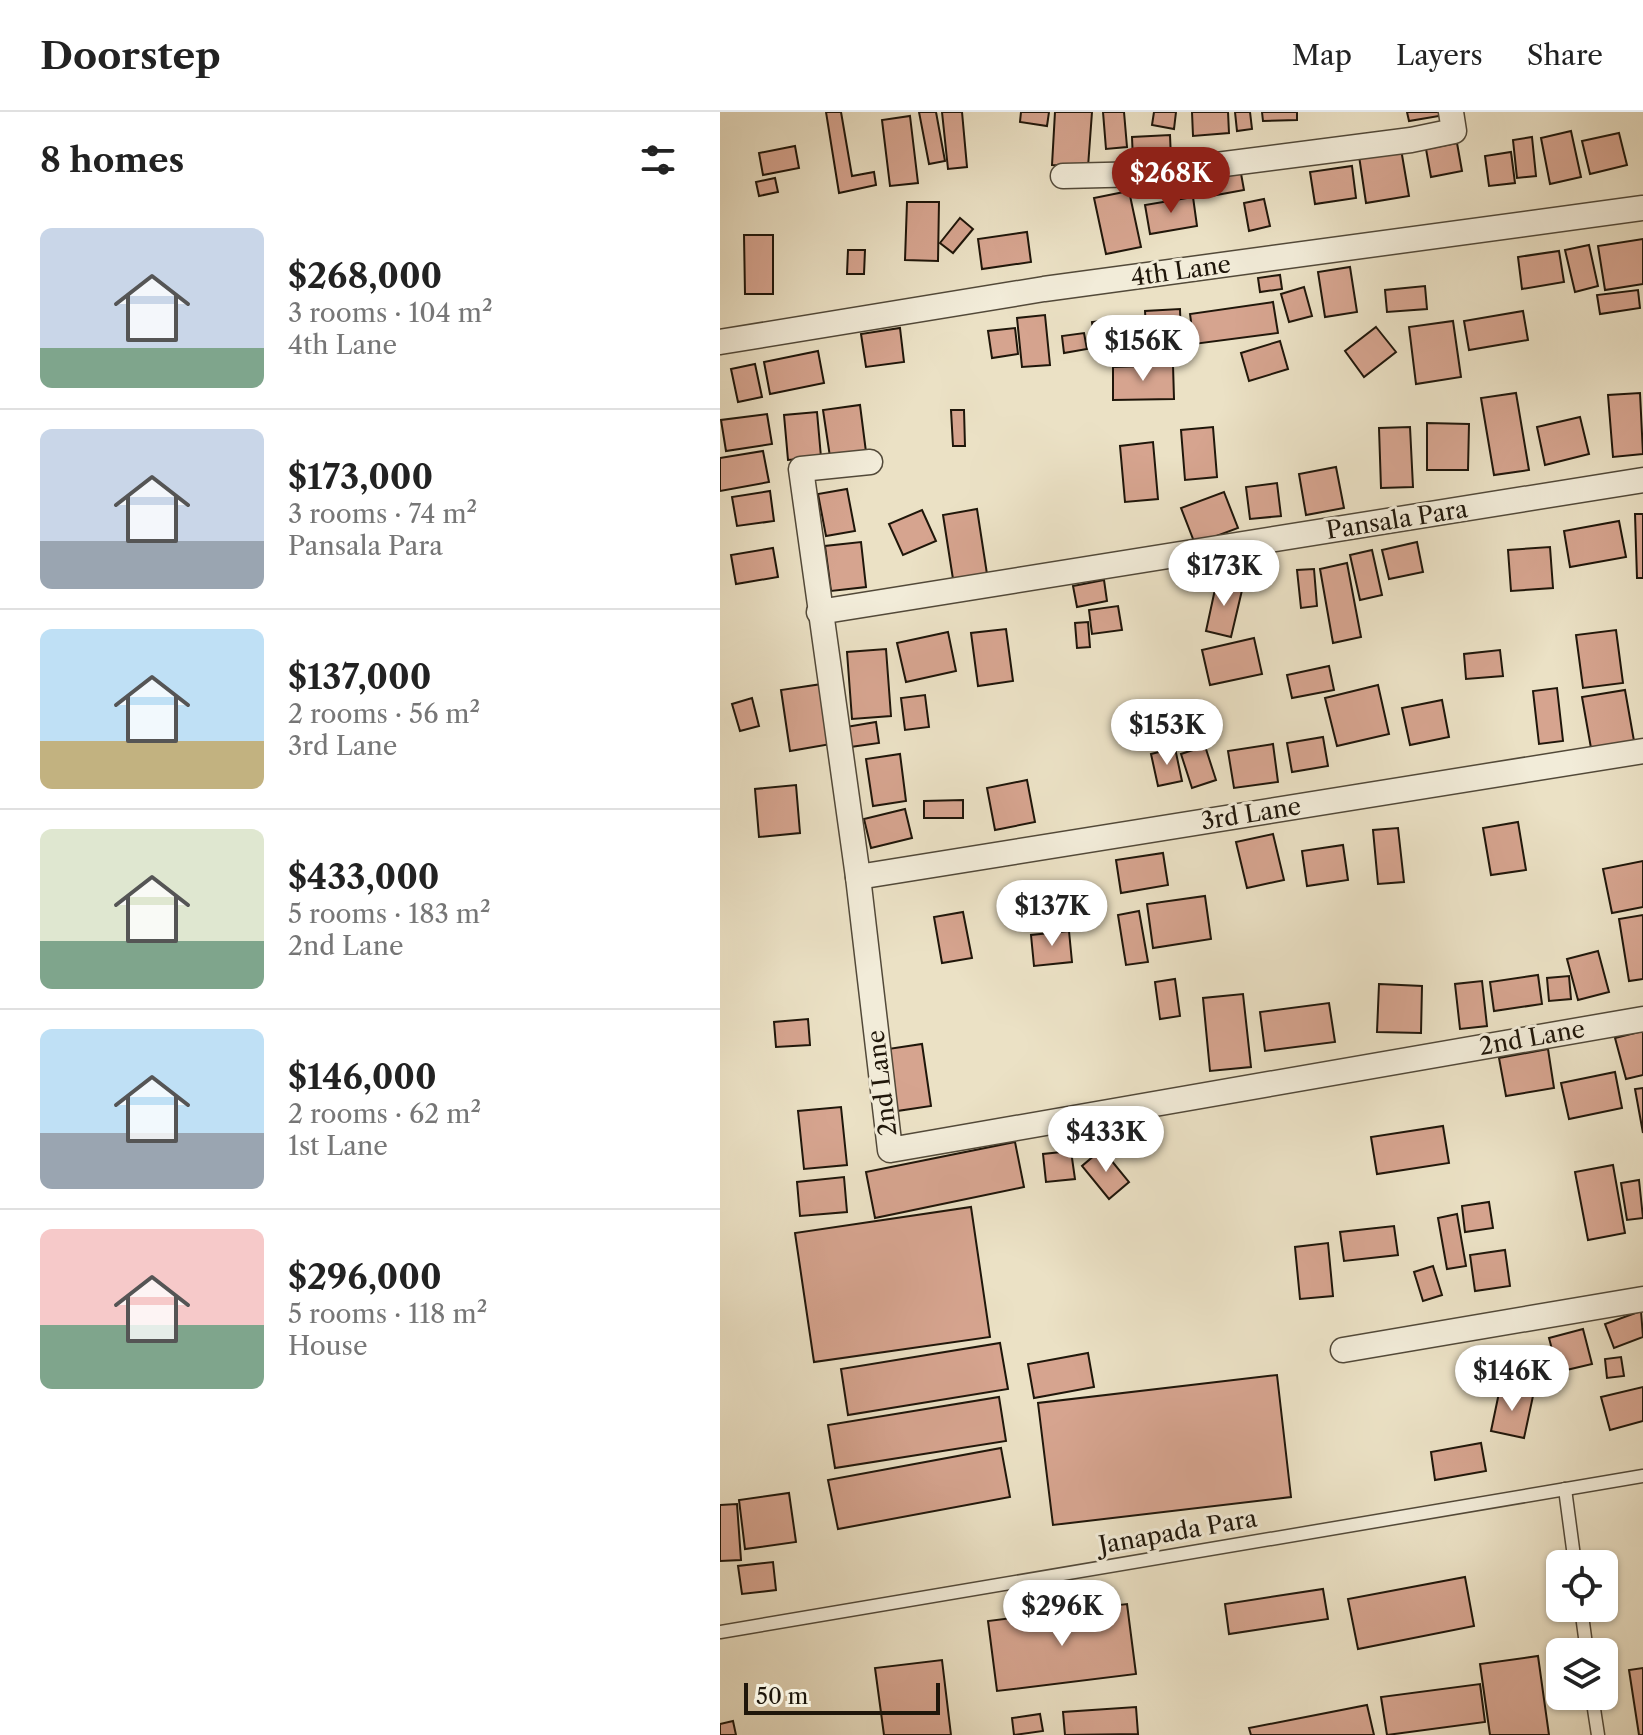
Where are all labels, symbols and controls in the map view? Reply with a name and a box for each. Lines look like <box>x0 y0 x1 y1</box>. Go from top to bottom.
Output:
text: Doorstep <box>40 32 221 79</box>
text: Map <box>1292 38 1352 72</box>
text: Layers <box>1396 38 1483 72</box>
text: Share <box>1527 38 1603 72</box>
icon: filters <box>636 138 680 182</box>
text: 8 homes <box>40 139 184 181</box>
pin: $268K <box>1115 147 1227 215</box>
text: $268K <box>1130 157 1212 189</box>
street label: 4th Lane <box>1129 249 1233 292</box>
text: $268,000 <box>288 255 442 297</box>
icon: home <box>104 260 200 356</box>
text: 3 rooms · 104 m² <box>288 297 493 329</box>
pin: $156K <box>1087 315 1199 383</box>
text: $156K <box>1105 325 1181 357</box>
text: 4th Lane <box>288 329 397 361</box>
text: $173,000 <box>288 456 433 498</box>
icon: home <box>104 461 200 557</box>
street label: Pansala Para <box>1324 494 1470 545</box>
text: 3 rooms · 74 m² <box>288 498 477 530</box>
text: Pansala Para <box>288 530 443 562</box>
pin: $173K <box>1168 540 1280 608</box>
text: $173K <box>1186 550 1262 582</box>
text: $137,000 <box>288 656 431 698</box>
icon: home <box>104 661 200 757</box>
text: 2 rooms · 56 m² <box>288 698 480 730</box>
pin: $153K <box>1111 699 1223 767</box>
text: $153K <box>1129 709 1205 741</box>
text: 3rd Lane <box>288 730 397 762</box>
street label: 3rd Lane <box>1199 791 1303 836</box>
text: $433,000 <box>288 856 439 898</box>
icon: home <box>104 861 200 957</box>
pin: $137K <box>996 880 1108 948</box>
text: $137K <box>1014 890 1090 922</box>
text: 5 rooms · 183 m² <box>288 898 491 930</box>
text: 2nd Lane <box>288 930 404 962</box>
street label: 2nd Lane <box>1477 1014 1587 1061</box>
street label: 2nd Lane <box>861 1028 902 1138</box>
text: $146,000 <box>288 1056 437 1098</box>
icon: home <box>104 1061 200 1157</box>
text: 2 rooms · 62 m² <box>288 1098 481 1130</box>
pin: $433K <box>1050 1106 1162 1174</box>
text: $433K <box>1066 1116 1146 1148</box>
text: 1st Lane <box>288 1130 388 1162</box>
text: $296,000 <box>288 1256 442 1298</box>
icon: home <box>104 1261 200 1357</box>
text: 5 rooms · 118 m² <box>288 1298 487 1330</box>
text: House <box>288 1330 368 1362</box>
pin: $146K <box>1456 1345 1568 1413</box>
text: $146K <box>1473 1355 1551 1387</box>
street label: Janapada Para <box>1093 1503 1260 1560</box>
map controls <box>1546 1550 1618 1710</box>
button: locate <box>1546 1550 1618 1622</box>
pin: $296K <box>1006 1580 1118 1648</box>
text: $296K <box>1021 1590 1103 1622</box>
button: layers <box>1546 1638 1618 1710</box>
scale bar <box>744 1679 940 1715</box>
text: 50 m <box>756 1683 808 1710</box>

